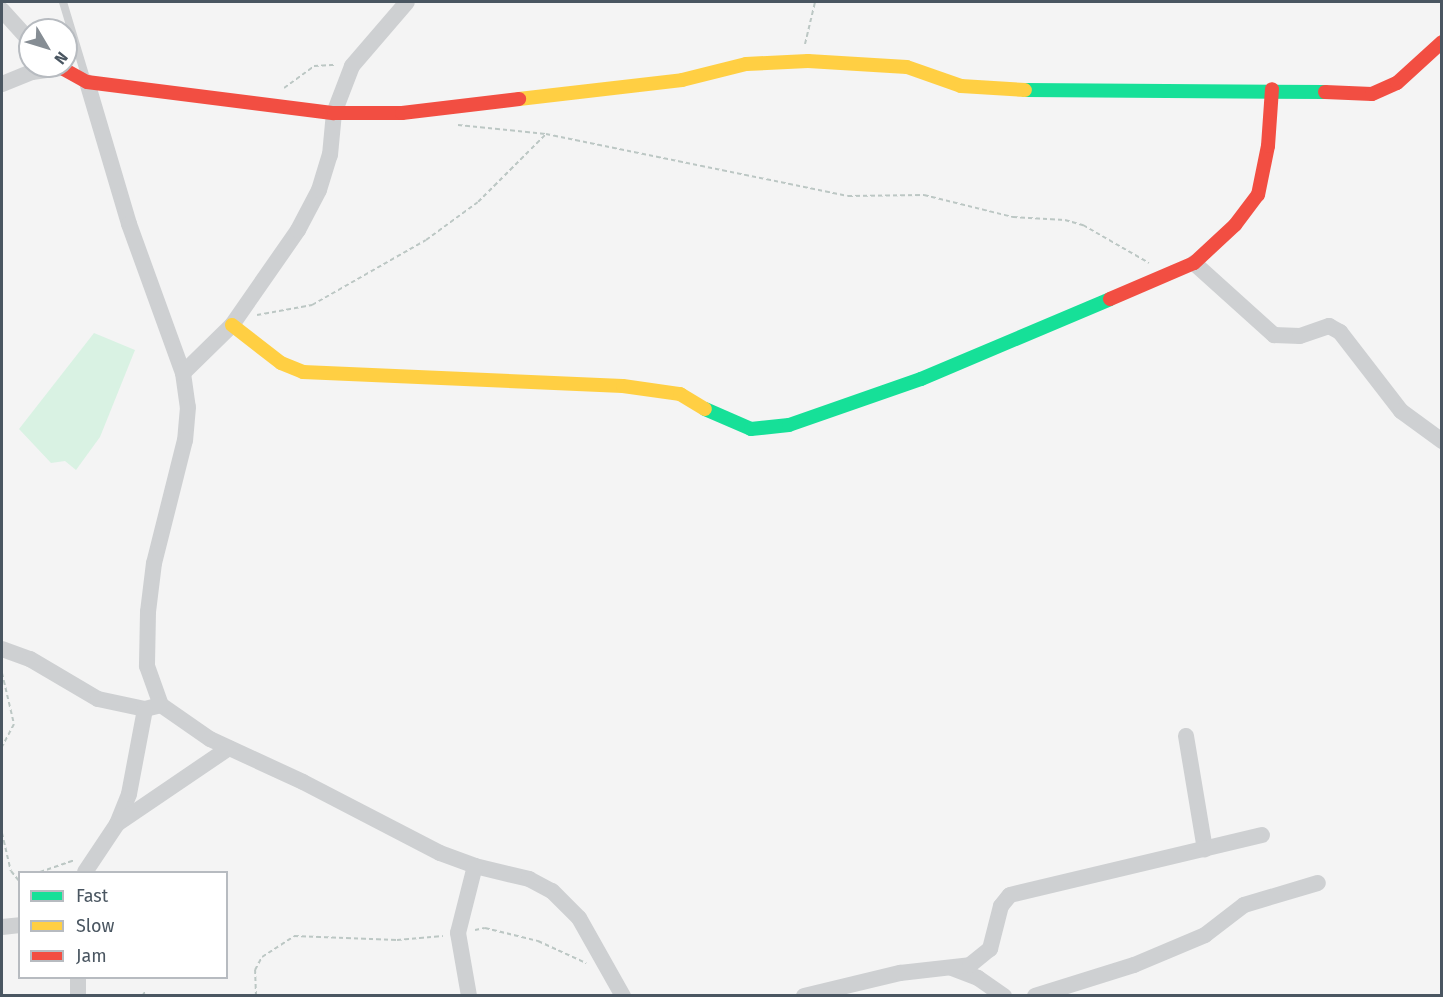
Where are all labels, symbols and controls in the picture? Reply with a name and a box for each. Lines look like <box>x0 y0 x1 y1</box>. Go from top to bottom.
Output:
north arrow <box>18 18 78 78</box>
text: N <box>50 48 72 68</box>
legend <box>18 871 228 979</box>
text: Fast <box>76 885 108 907</box>
text: Slow <box>76 915 114 937</box>
text: Jam <box>76 945 107 967</box>

